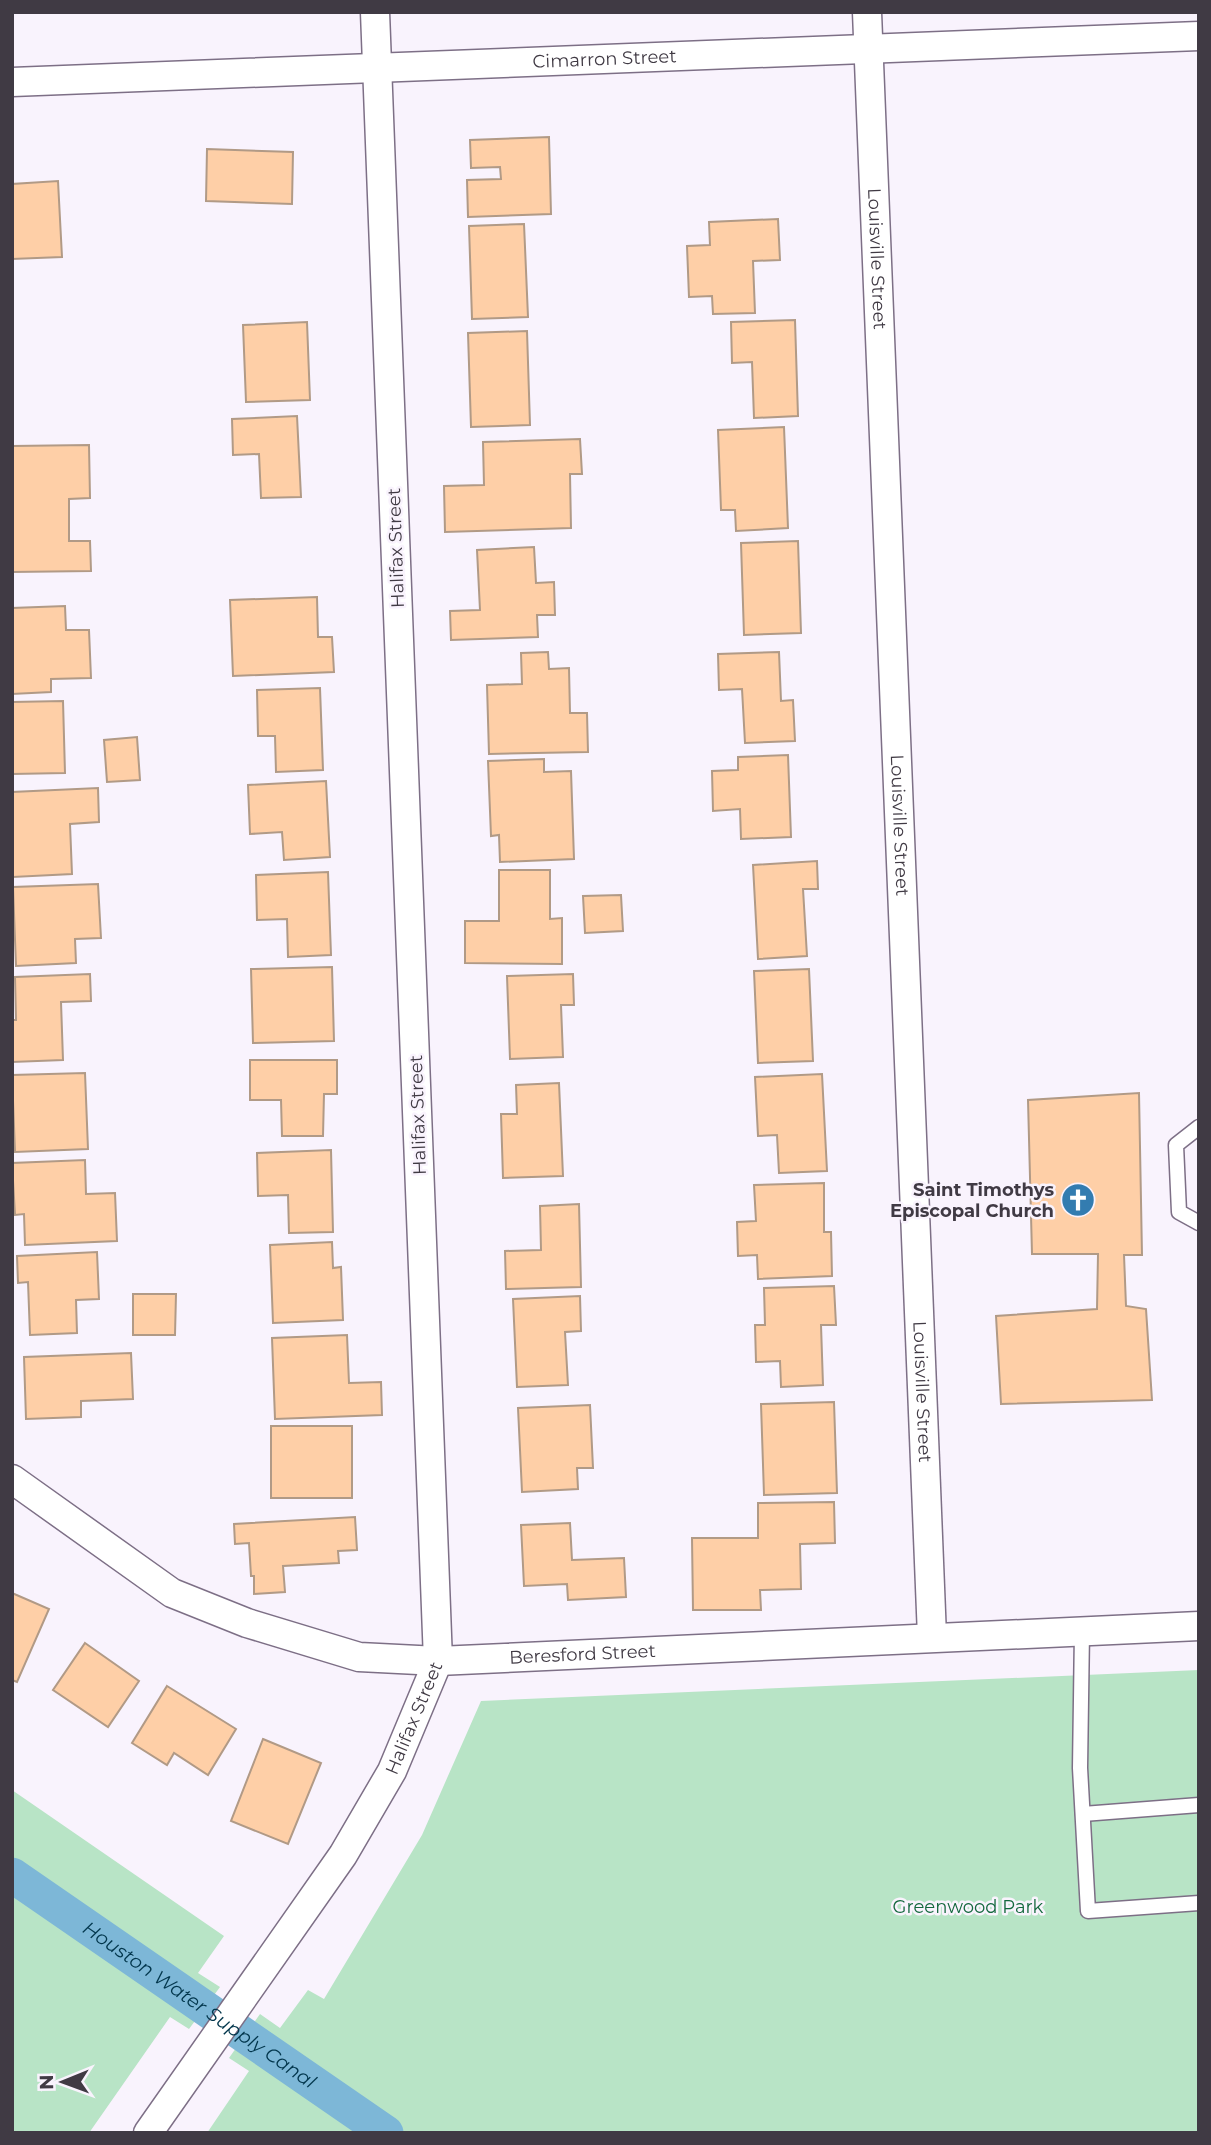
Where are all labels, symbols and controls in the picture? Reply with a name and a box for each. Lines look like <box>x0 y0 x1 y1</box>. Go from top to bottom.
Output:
street label: Cimarron Street <box>532 45 677 73</box>
street label: Louisville Street <box>863 188 891 330</box>
street label: Halifax Street <box>383 488 409 608</box>
street label: Louisville Street <box>886 754 913 897</box>
street label: Halifax Street <box>405 1055 431 1175</box>
place label: Saint Timothys Episcopal Church <box>890 1179 1054 1222</box>
church icon: Saint Timothys Episcopal Church <box>1059 1181 1097 1219</box>
street label: Louisville Street <box>908 1321 936 1463</box>
street label: Beresford Street <box>509 1640 656 1669</box>
street label: Halifax Street <box>381 1659 447 1778</box>
park label: Greenwood Park <box>893 1896 1044 1918</box>
water label: Houston Water Supply Canal <box>78 1916 321 2094</box>
north arrow <box>28 2047 98 2117</box>
text: N <box>35 2074 58 2090</box>

